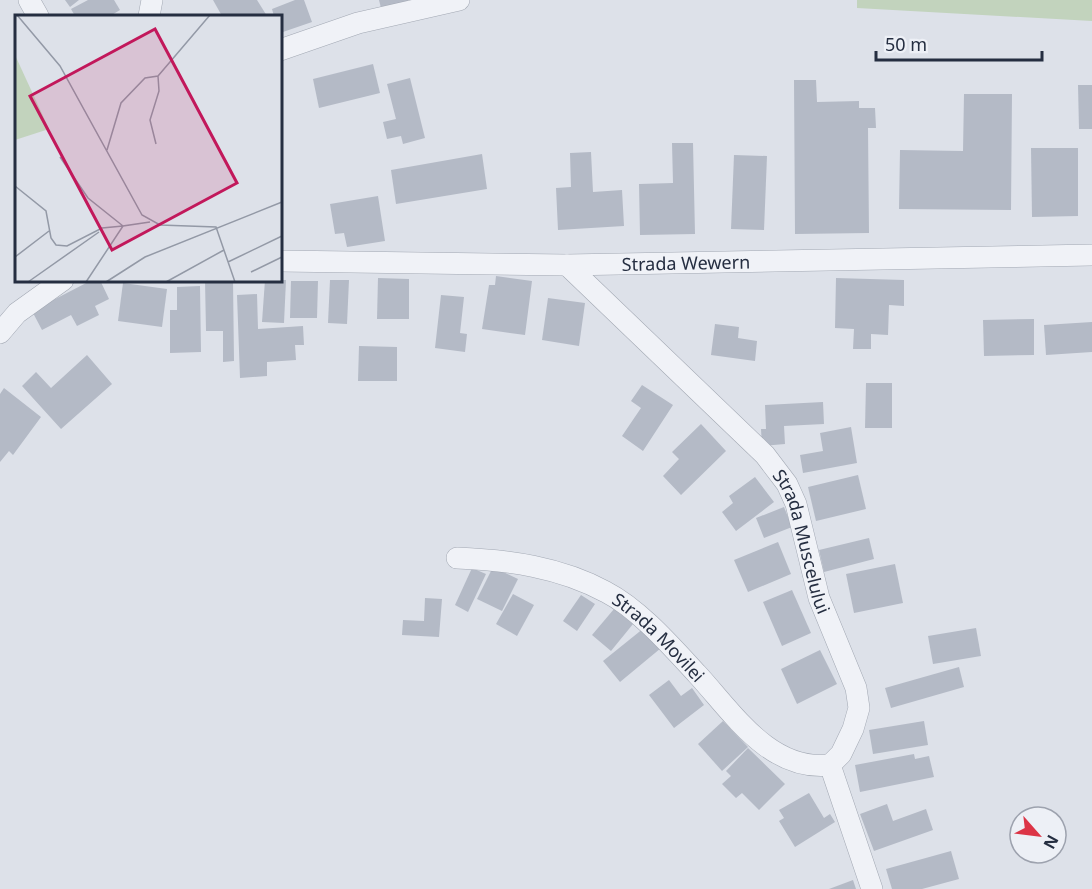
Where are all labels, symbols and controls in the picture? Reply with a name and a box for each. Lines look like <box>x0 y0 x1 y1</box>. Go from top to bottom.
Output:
inset map <box>15 15 282 282</box>
scale bar <box>876 24 1042 62</box>
text: 50 m <box>885 32 927 56</box>
street label: Strada Wewern <box>621 250 750 276</box>
street label: Strada Muscelului <box>768 464 836 617</box>
street label: Strada Movilei <box>608 587 710 687</box>
north arrow <box>1008 805 1068 865</box>
text: N <box>1038 831 1064 853</box>

